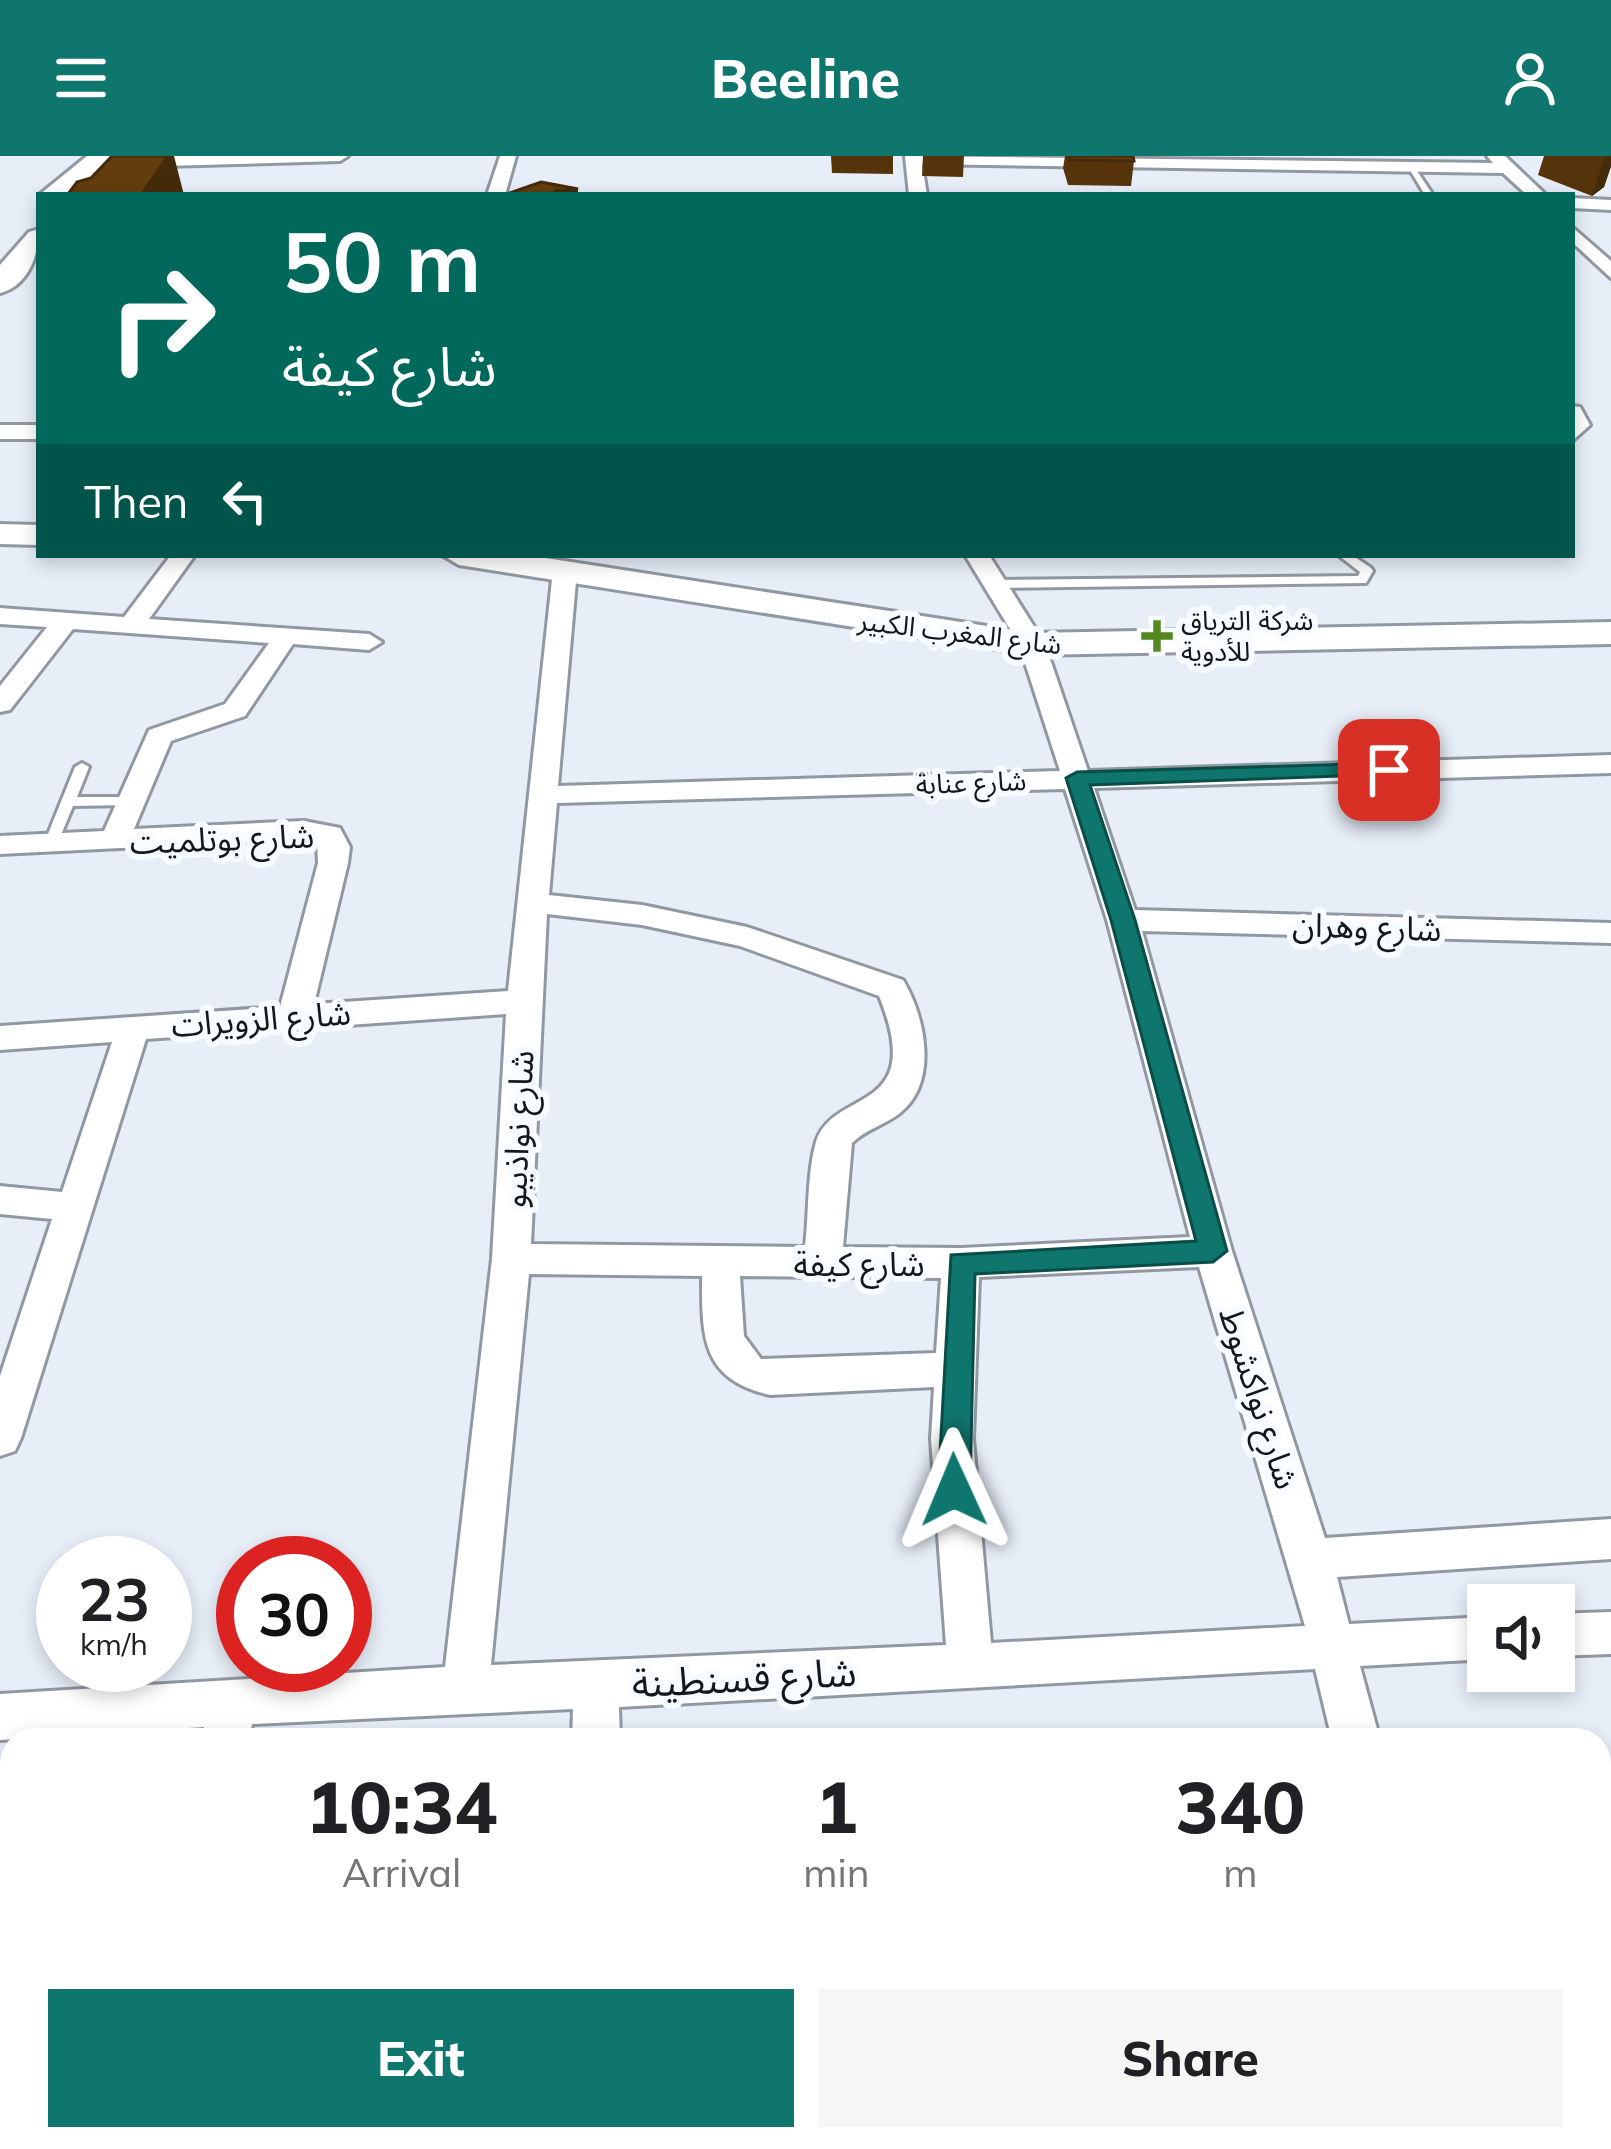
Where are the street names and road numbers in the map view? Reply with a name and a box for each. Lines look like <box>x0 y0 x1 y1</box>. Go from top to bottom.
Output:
street label: شارع المغرب الكبير <box>855 603 1064 665</box>
street label: شارع عنابة <box>915 763 1027 805</box>
street label: شارع بوتلميت <box>129 814 315 867</box>
street label: شارع وهران <box>1291 903 1442 954</box>
street label: شارع الزويرات <box>170 991 353 1050</box>
street label: شارع نواذيبو <box>492 1049 547 1209</box>
street label: شارع كيفة <box>793 1243 925 1289</box>
street label: شارع نواكشوط <box>1207 1302 1309 1496</box>
street label: شارع قسنطينة <box>631 1647 858 1712</box>

